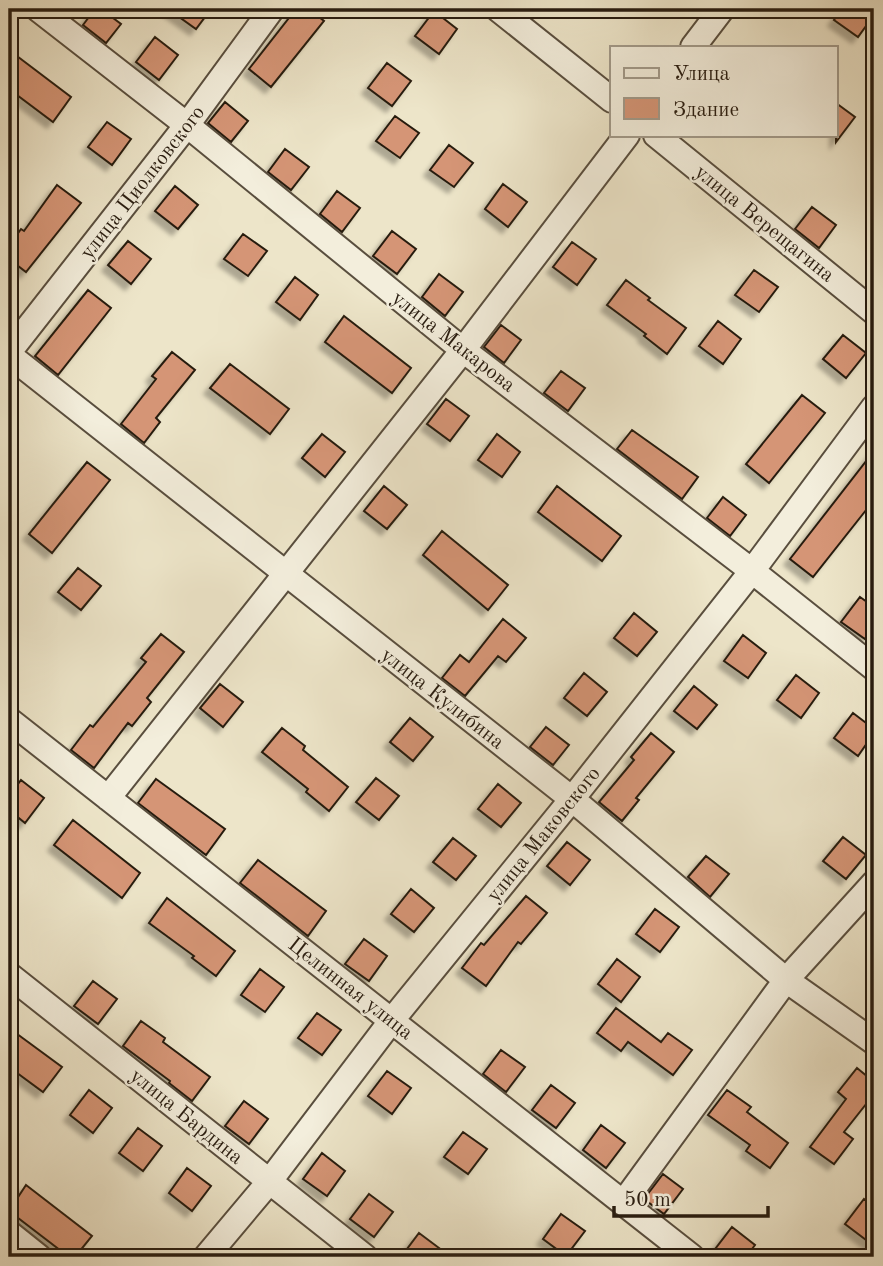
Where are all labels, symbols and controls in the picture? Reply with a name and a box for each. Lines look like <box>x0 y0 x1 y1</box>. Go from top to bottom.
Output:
legend <box>610 46 838 136</box>
text: Улица <box>673 64 730 85</box>
text: Здание <box>673 100 739 121</box>
street label: улица Циолковского <box>77 102 209 264</box>
street label: улица Верещагина <box>690 162 838 287</box>
street label: улица Макарова <box>387 288 519 397</box>
street label: улица Кулибина <box>376 645 508 754</box>
street label: улица Маковского <box>483 763 605 907</box>
street label: Целинная улица <box>284 934 417 1044</box>
street label: улица Бардина <box>126 1065 247 1169</box>
scale bar <box>614 1175 768 1219</box>
text: 50 m <box>624 1190 671 1211</box>

